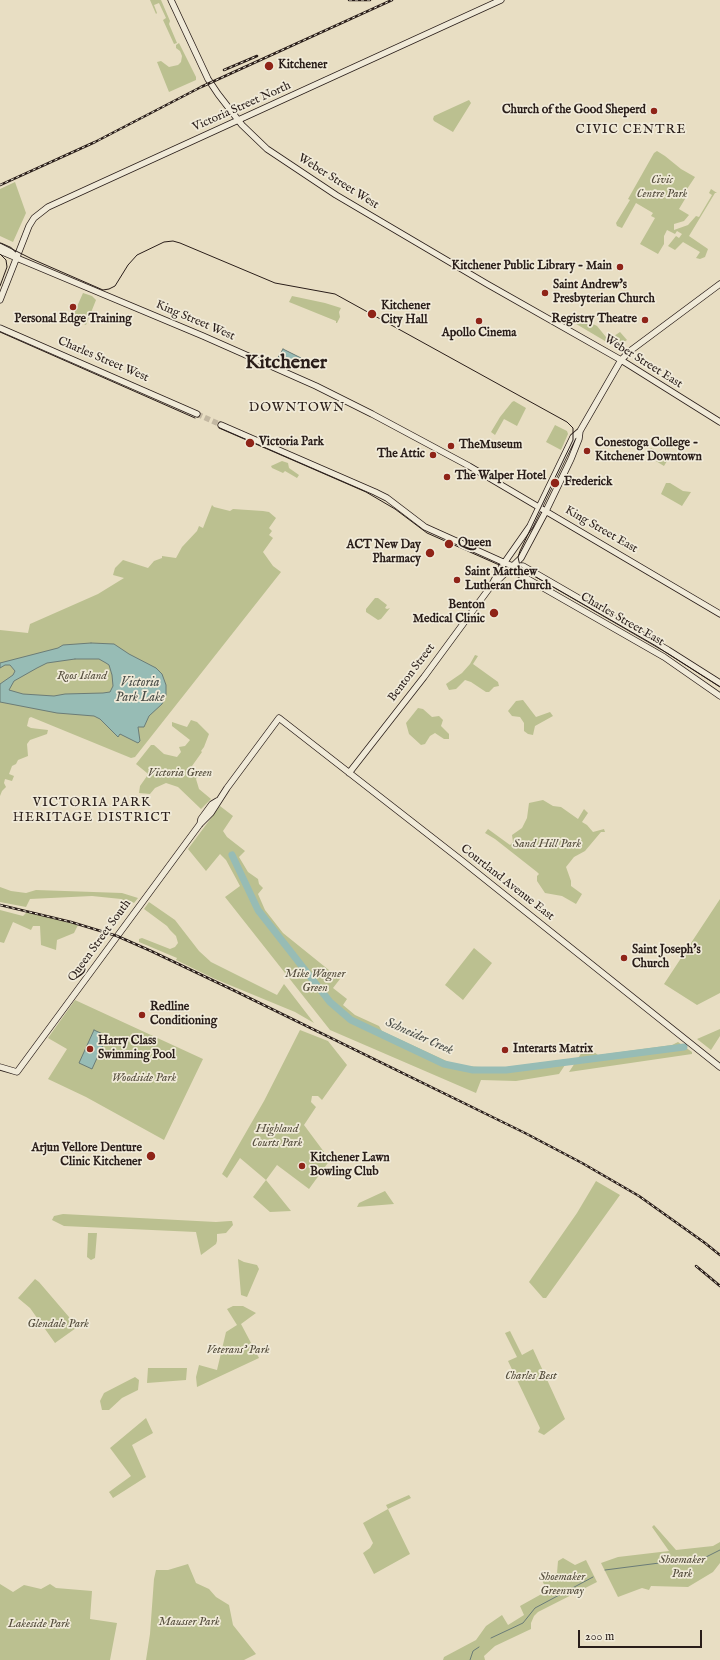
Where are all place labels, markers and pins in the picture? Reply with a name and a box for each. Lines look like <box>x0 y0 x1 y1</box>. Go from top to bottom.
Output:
place label: Kitchener <box>278 59 327 73</box>
marker: Kitchener <box>263 60 275 72</box>
place label: Church of the Good Sheperd <box>502 104 646 118</box>
marker: Church of the Good Sheperd <box>649 106 659 116</box>
place label: Kitchener Public Library - Main <box>451 260 612 274</box>
marker: Kitchener Public Library - Main <box>615 262 625 272</box>
place label: Saint Andrew's Presbyterian Church <box>553 279 655 307</box>
marker: Saint Andrew's Presbyterian Church <box>540 288 550 298</box>
place label: Kitchener City Hall <box>381 300 430 328</box>
marker: Personal Edge Training <box>68 302 78 312</box>
marker: Kitchener City Hall <box>366 308 378 320</box>
place label: Personal Edge Training <box>14 313 132 327</box>
place label: Registry Theatre <box>552 313 637 327</box>
marker: Registry Theatre <box>640 315 650 325</box>
marker: Apollo Cinema <box>474 316 484 326</box>
place label: Apollo Cinema <box>442 327 516 341</box>
place label: Victoria Park <box>259 436 324 450</box>
marker: Victoria Park <box>244 437 256 449</box>
place label: Conestoga College - Kitchener Downtown <box>595 437 702 465</box>
place label: TheMuseum <box>459 439 522 453</box>
marker: TheMuseum <box>446 441 456 451</box>
marker: Conestoga College - Kitchener Downtown <box>582 446 592 456</box>
place label: The Attic <box>377 448 425 462</box>
marker: The Attic <box>428 450 438 460</box>
place label: The Walper Hotel <box>455 470 546 484</box>
marker: The Walper Hotel <box>442 472 452 482</box>
place label: Frederick <box>564 476 612 490</box>
marker: Frederick <box>549 477 561 489</box>
place label: Queen <box>458 537 491 551</box>
marker: Queen <box>443 538 455 550</box>
place label: ACT New Day Pharmacy <box>346 539 421 567</box>
marker: ACT New Day Pharmacy <box>424 547 436 559</box>
place label: Saint Matthew Lutheran Church <box>465 566 551 594</box>
marker: Saint Matthew Lutheran Church <box>452 575 462 585</box>
place label: Benton Medical Clinic <box>413 599 485 627</box>
marker: Benton Medical Clinic <box>488 607 500 619</box>
place label: Saint Joseph's Church <box>632 944 701 972</box>
marker: Saint Joseph's Church <box>619 953 629 963</box>
place label: Redline Conditioning <box>150 1001 217 1029</box>
marker: Redline Conditioning <box>137 1010 147 1020</box>
place label: Harry Class Swimming Pool <box>98 1035 175 1063</box>
place label: Interarts Matrix <box>513 1043 593 1057</box>
marker: Harry Class Swimming Pool <box>85 1044 95 1054</box>
marker: Interarts Matrix <box>500 1045 510 1055</box>
place label: Arjun Vellore Denture Clinic Kitchener <box>31 1142 142 1170</box>
marker: Arjun Vellore Denture Clinic Kitchener <box>145 1150 157 1162</box>
place label: Kitchener Lawn Bowling Club <box>310 1152 390 1180</box>
marker: Kitchener Lawn Bowling Club <box>297 1161 307 1171</box>

